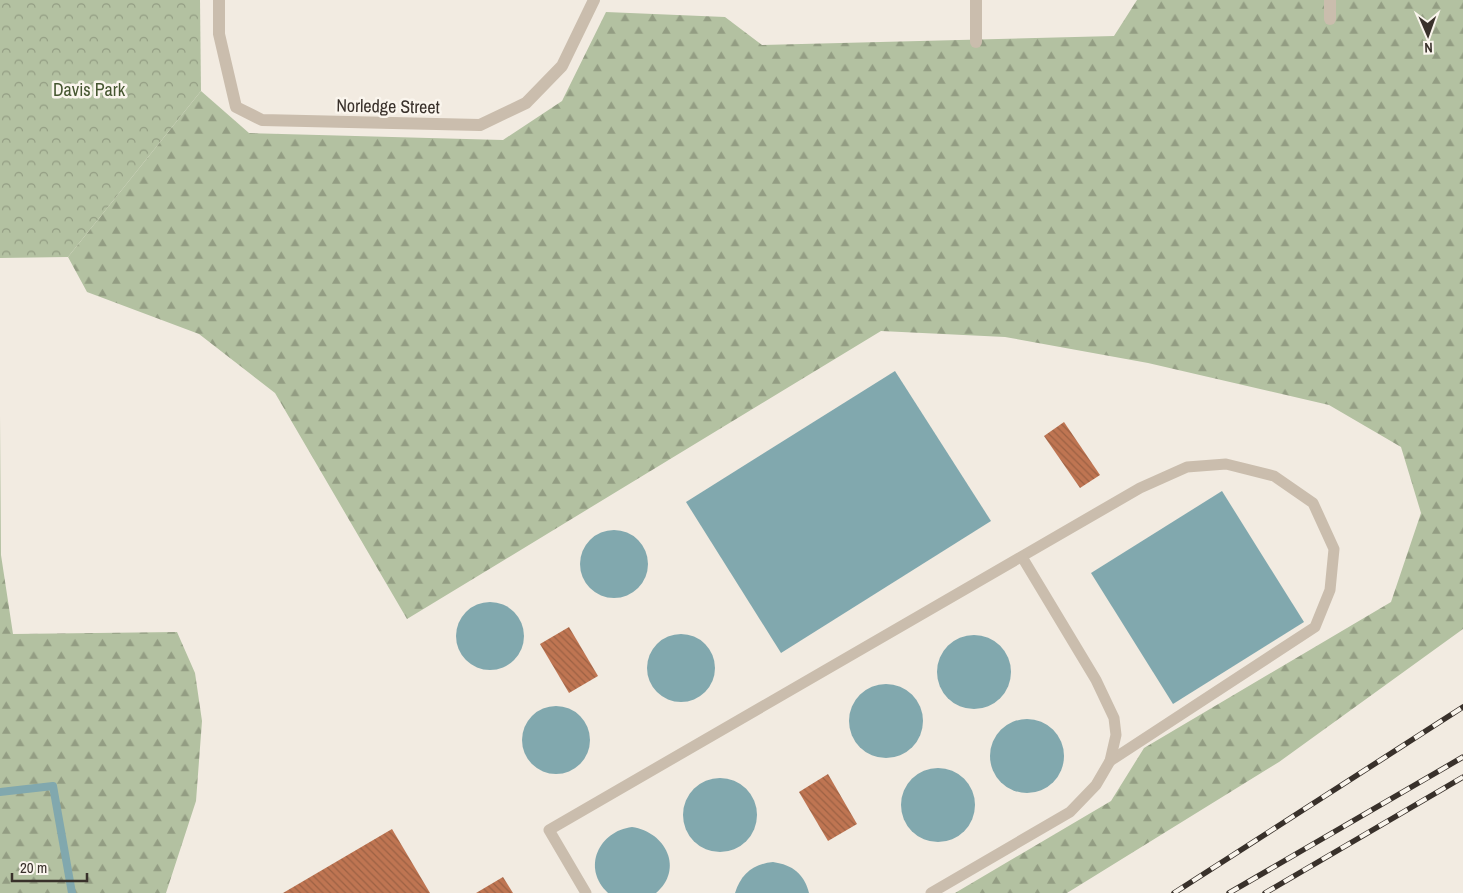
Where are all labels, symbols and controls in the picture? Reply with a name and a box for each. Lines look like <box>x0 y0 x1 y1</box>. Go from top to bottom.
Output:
north arrow <box>1403 10 1453 60</box>
text: N <box>1424 39 1433 57</box>
park label: Davis Park <box>53 77 126 102</box>
street label: Norledge Street <box>336 93 440 119</box>
scale bar <box>12 850 88 882</box>
text: 20 m <box>20 857 47 878</box>

